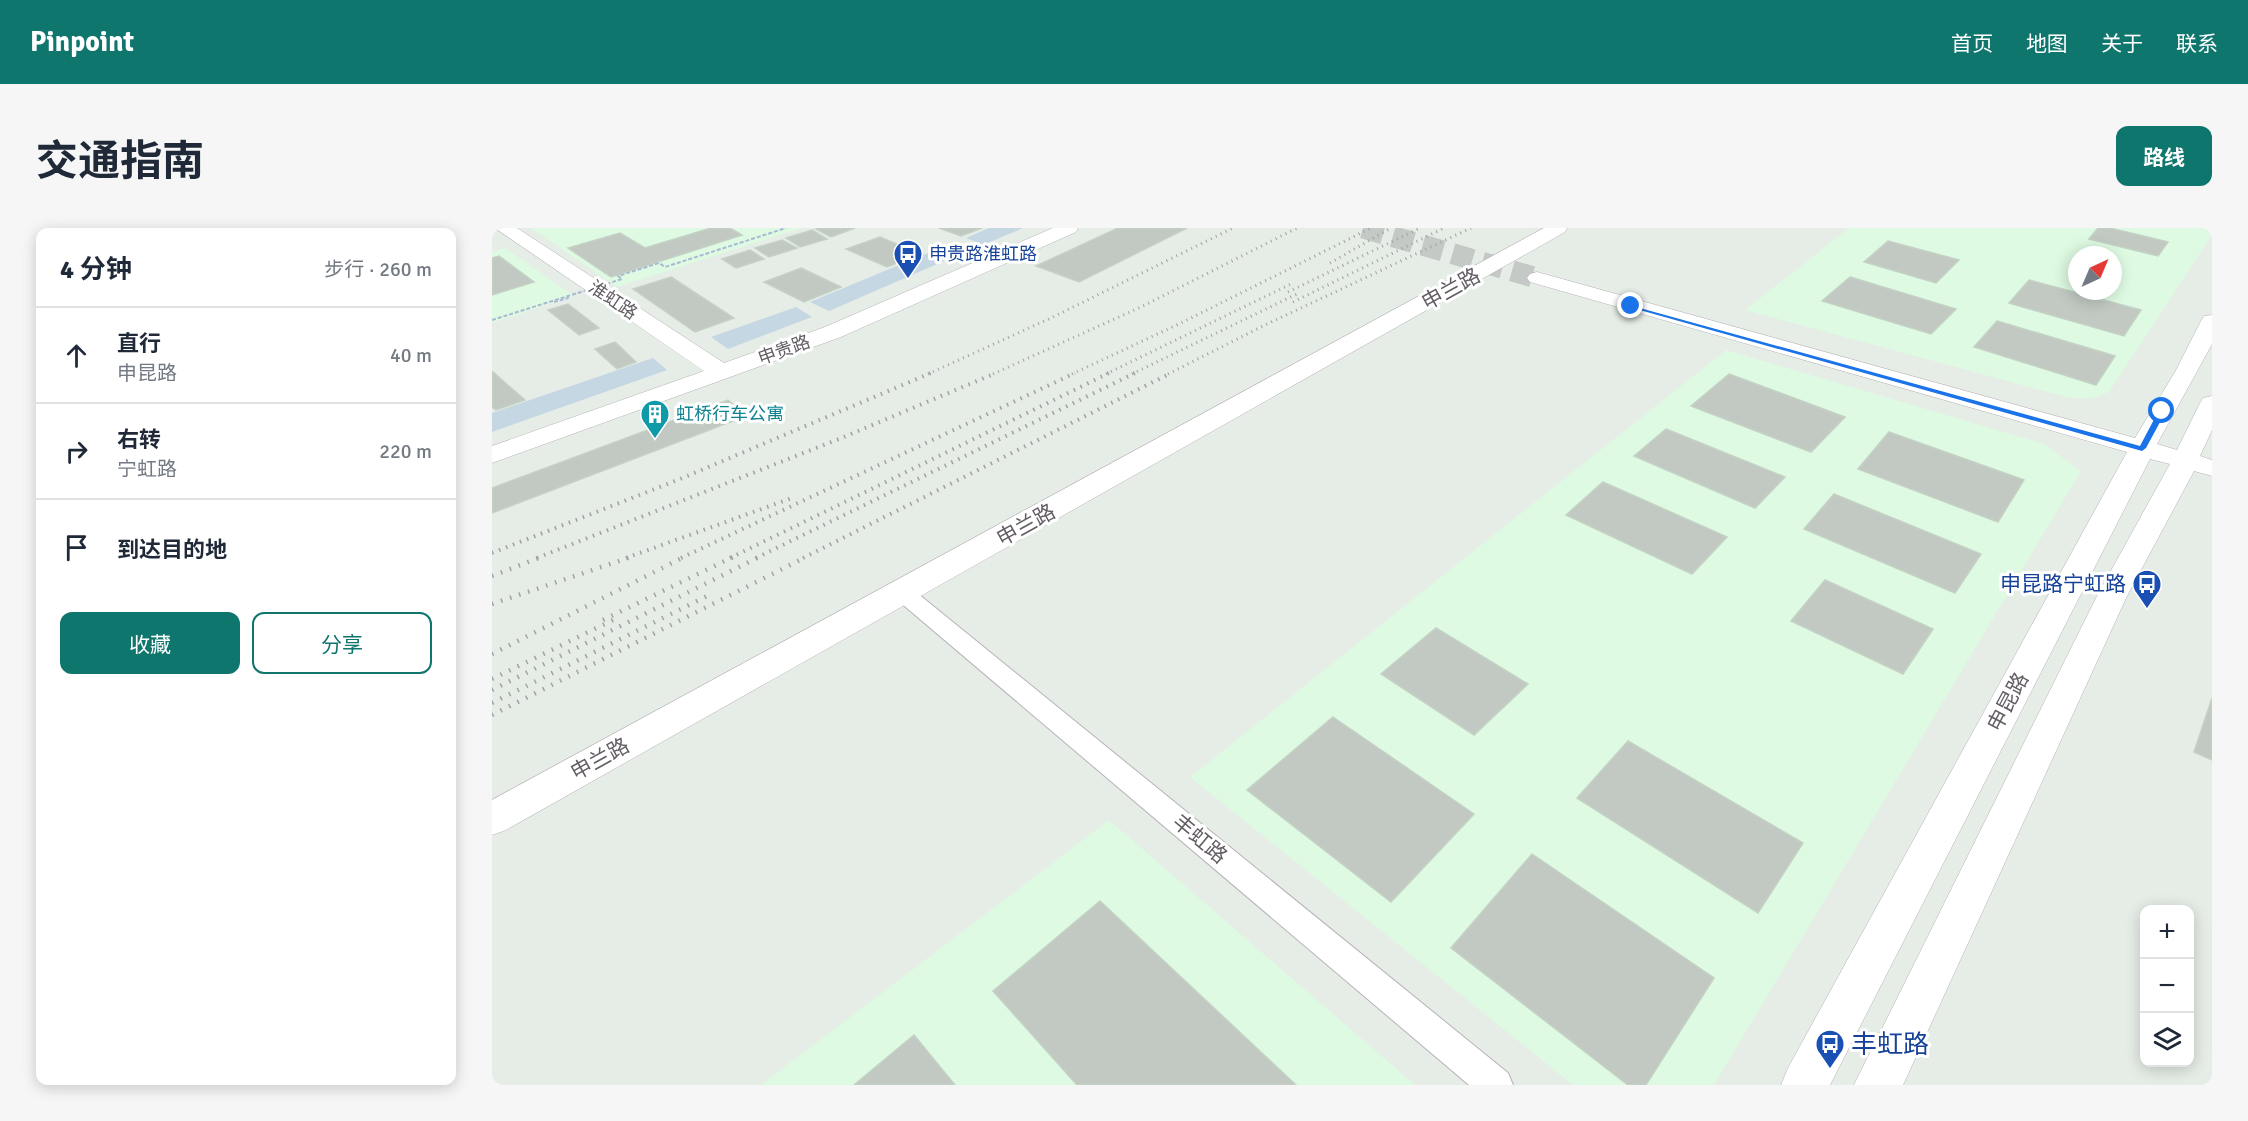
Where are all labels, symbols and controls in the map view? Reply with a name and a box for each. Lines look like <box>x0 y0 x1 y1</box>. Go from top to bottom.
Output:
text: Pinpoint <box>30 25 134 59</box>
text: 首页 <box>1951 31 1993 57</box>
text: 地图 <box>2026 31 2068 57</box>
text: 关于 <box>2101 31 2143 57</box>
text: 联系 <box>2176 31 2218 57</box>
button: 路线 <box>2116 126 2212 186</box>
text: 交通指南 <box>36 136 204 187</box>
bus stop icon: 申贵路淮虹路 <box>892 238 924 280</box>
place label: 申贵路淮虹路 <box>929 243 1037 265</box>
north arrow <box>2068 246 2122 300</box>
text: 4 分钟 <box>60 254 132 286</box>
text: 步行 · 260 m <box>324 257 432 282</box>
street label: 申兰路 <box>1417 262 1485 316</box>
street label: 淮虹路 <box>584 276 642 324</box>
route end <box>1617 292 1643 318</box>
text: 直行 <box>117 330 161 357</box>
street label: 申贵路 <box>755 330 813 370</box>
icon: ahead <box>60 339 93 372</box>
text: 40 m <box>390 343 432 368</box>
text: 申昆路 <box>117 361 177 386</box>
route start <box>2148 397 2174 423</box>
building icon: 虹桥行车公寓 <box>639 398 671 440</box>
place label: 虹桥行车公寓 <box>676 403 784 425</box>
text: 右转 <box>117 426 161 453</box>
icon: right <box>60 435 93 468</box>
text: 220 m <box>379 439 432 464</box>
text: 宁虹路 <box>117 457 177 482</box>
street label: 申兰路 <box>992 498 1060 552</box>
icon: arrive <box>60 531 93 564</box>
text: 到达目的地 <box>117 536 227 563</box>
bus stop icon: 申昆路宁虹路 <box>2131 568 2163 610</box>
place label: 申昆路宁虹路 <box>2000 571 2126 597</box>
button: 收藏 <box>60 612 240 674</box>
button: 分享 <box>252 612 432 674</box>
street label: 申昆路 <box>1982 668 2034 736</box>
street label: 申兰路 <box>566 732 634 786</box>
street label: 丰虹路 <box>1168 809 1232 869</box>
map controls <box>2140 905 2194 1067</box>
button: + <box>2140 905 2194 959</box>
button: − <box>2140 959 2194 1013</box>
button: layers <box>2140 1013 2194 1067</box>
bus stop icon: 丰虹路 <box>1814 1028 1846 1070</box>
place label: 丰虹路 <box>1851 1029 1929 1061</box>

